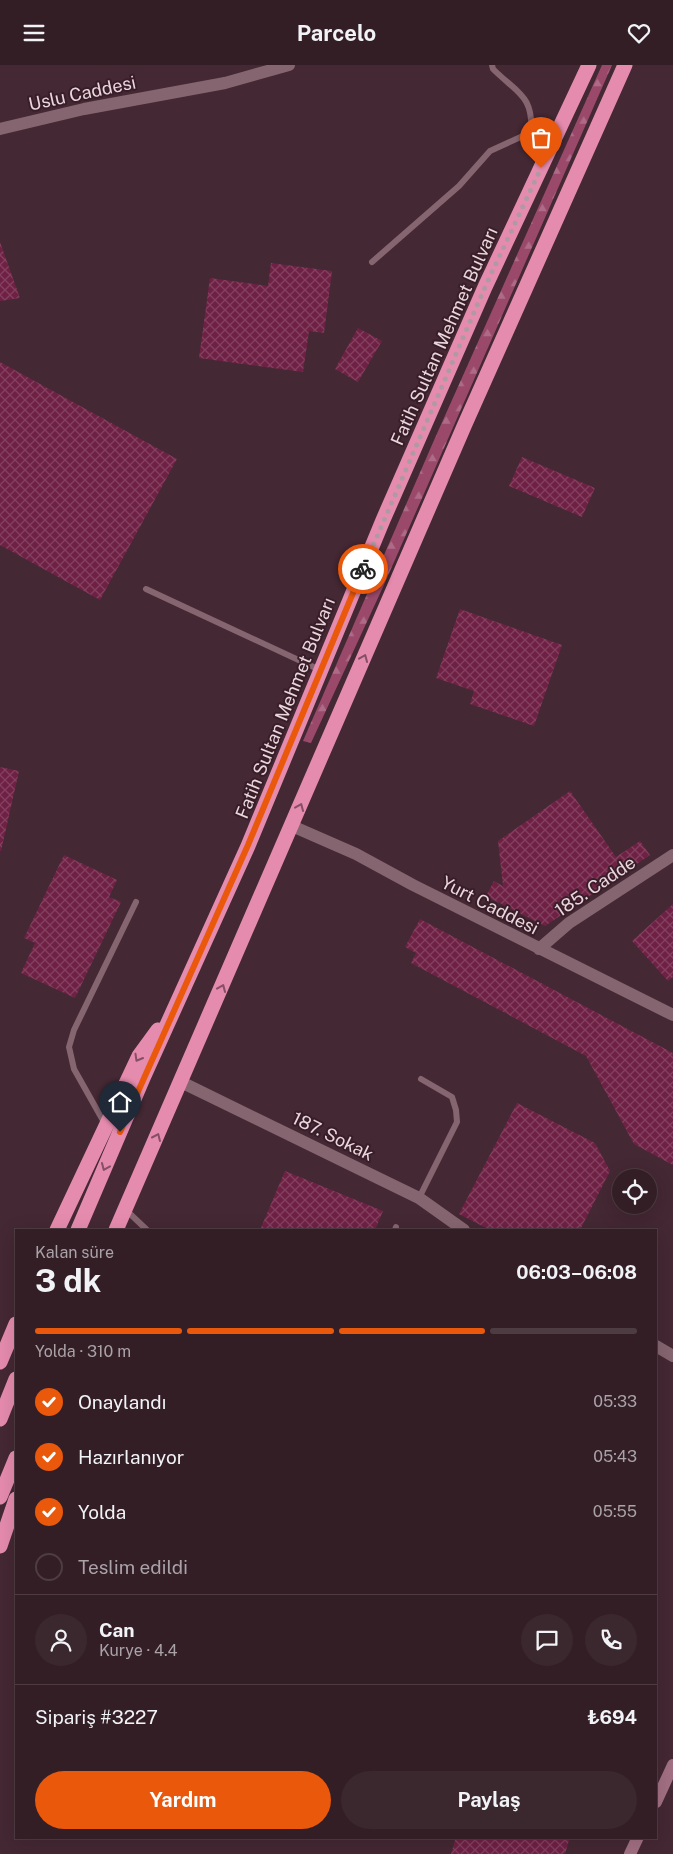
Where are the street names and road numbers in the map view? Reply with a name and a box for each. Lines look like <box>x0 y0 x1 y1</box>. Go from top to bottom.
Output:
street label: Uslu Caddesi <box>27 71 137 115</box>
street label: Fatih Sultan Mehmet Bulvarı <box>386 224 502 448</box>
street label: Fatih Sultan Mehmet Bulvarı <box>231 594 339 822</box>
street label: 185. Cadde <box>551 851 639 921</box>
street label: Yurt Caddesi <box>438 872 542 938</box>
street label: 187. Sokak <box>289 1107 377 1165</box>

